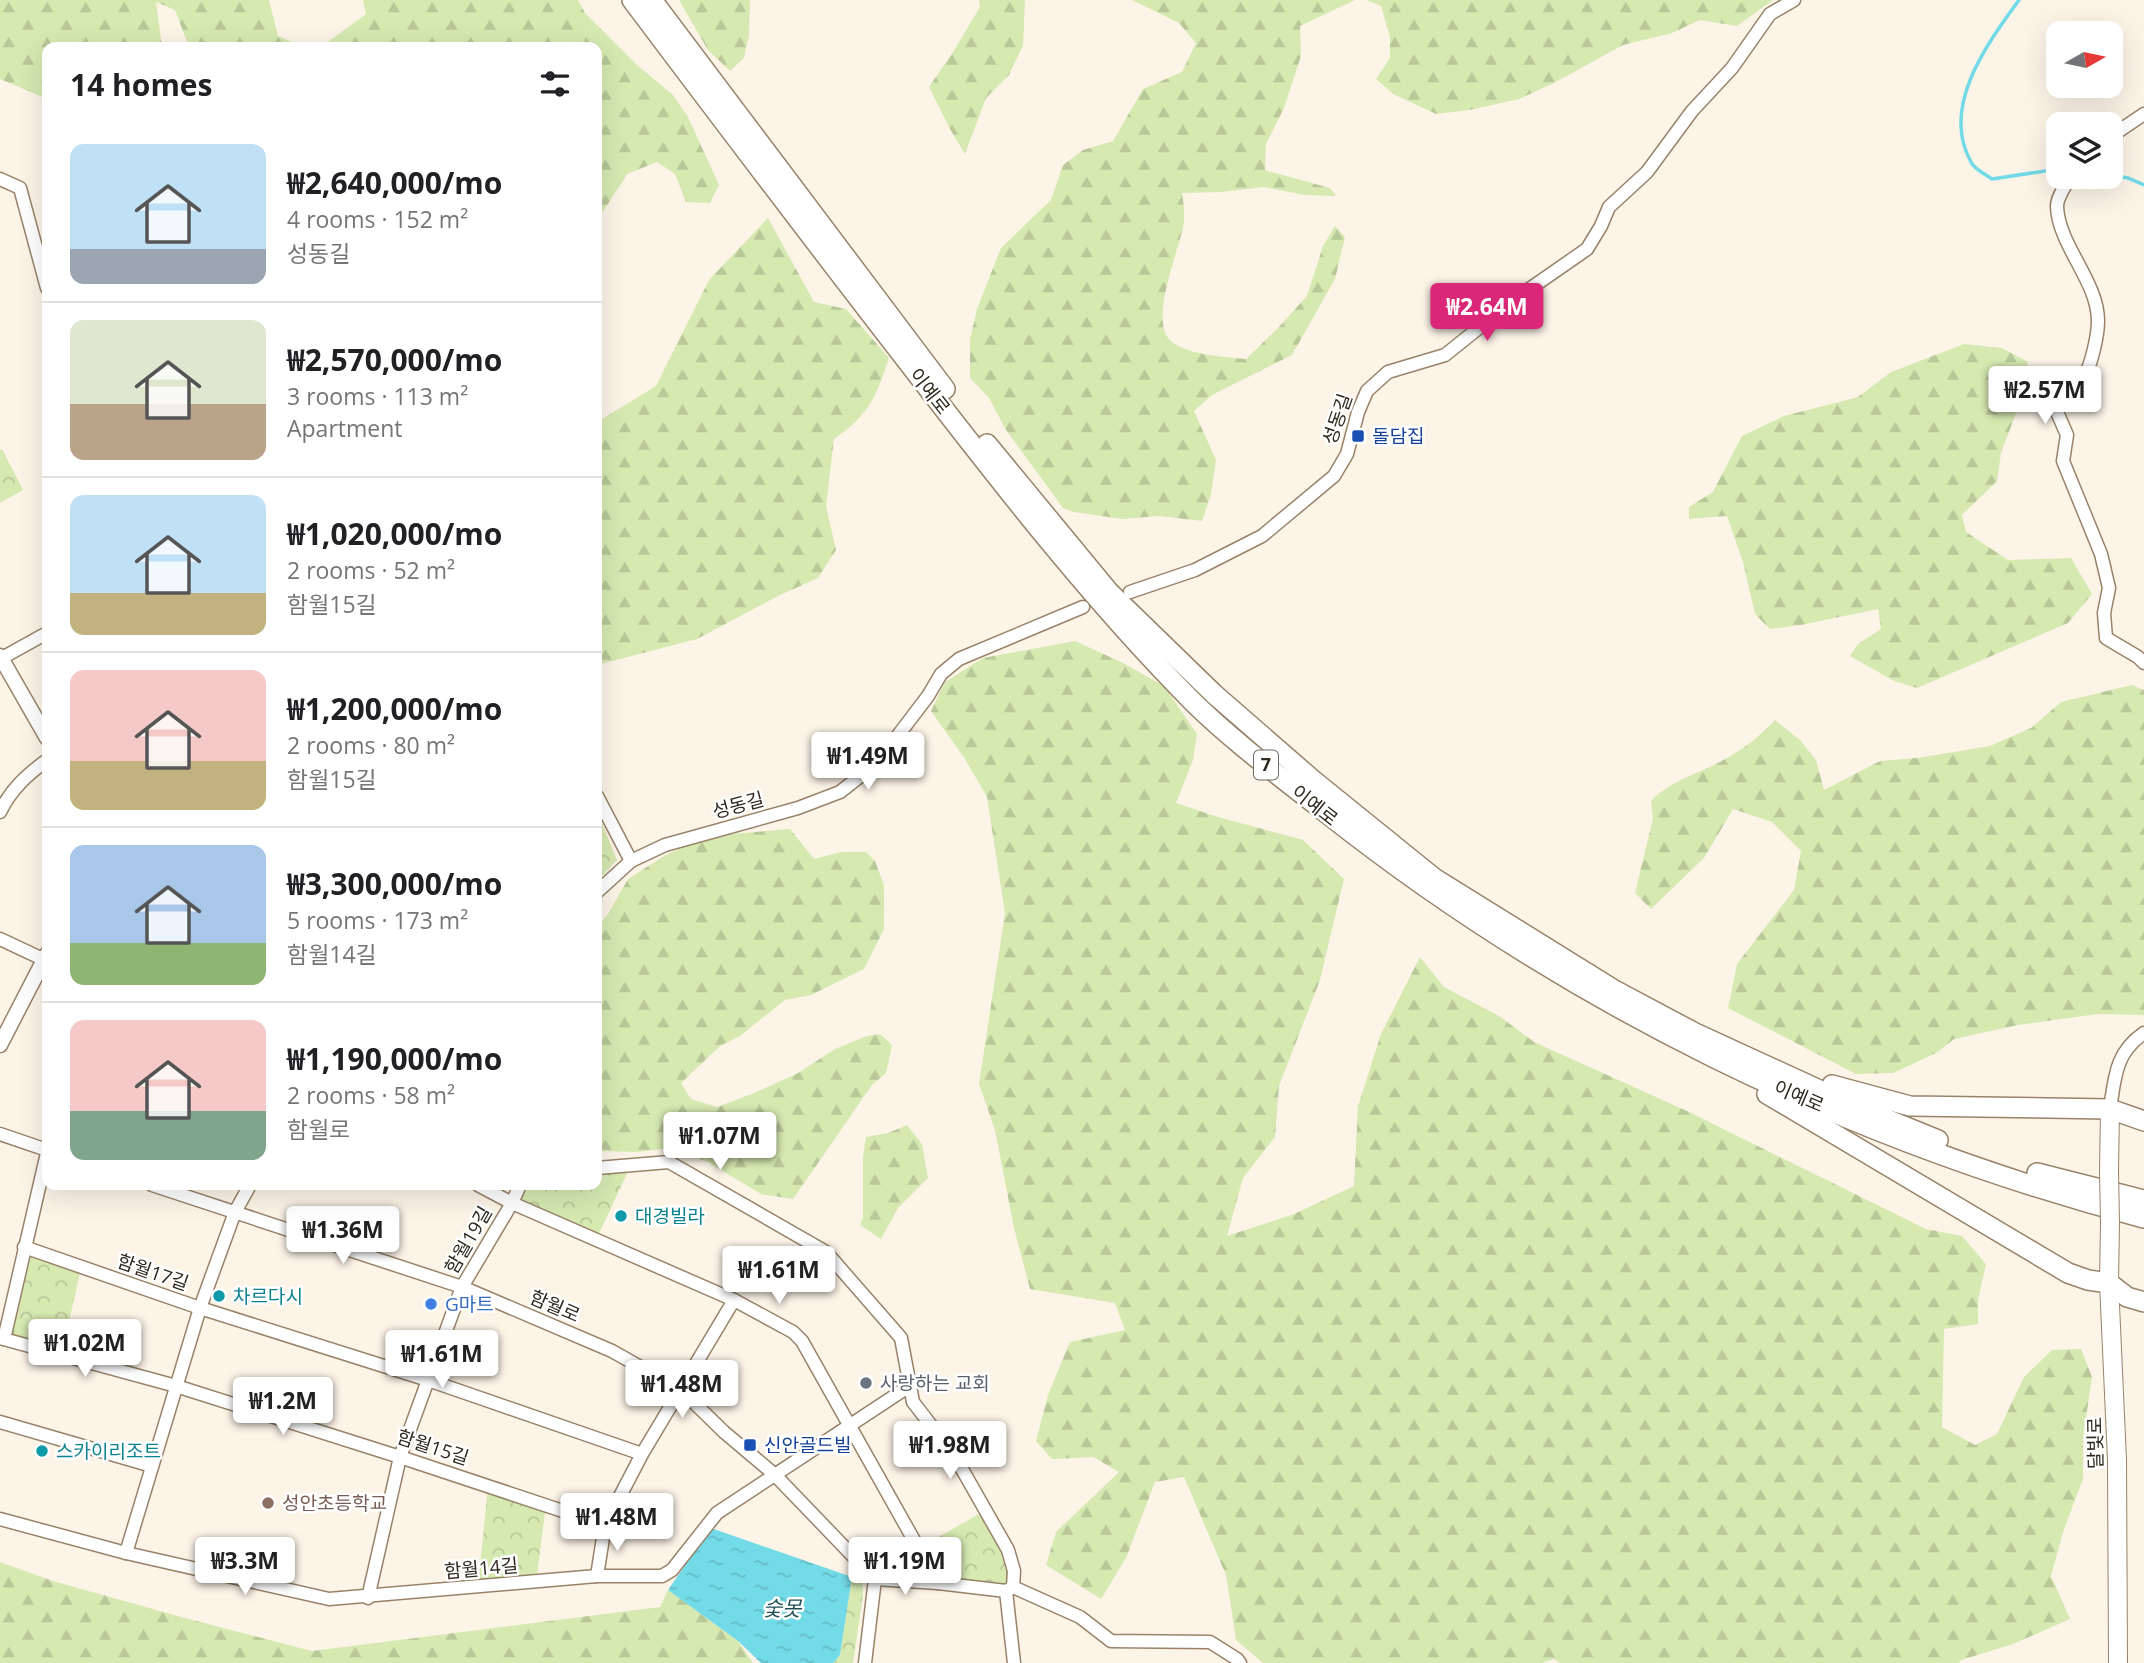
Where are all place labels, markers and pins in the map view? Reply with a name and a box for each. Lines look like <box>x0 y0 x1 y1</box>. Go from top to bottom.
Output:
pin: ₩2.64M <box>1430 284 1544 343</box>
pin: ₩2.57M <box>1988 366 2102 426</box>
place label: 돌담집 <box>1372 423 1424 449</box>
marker: 돌담집 <box>1350 428 1366 444</box>
pin: ₩1.49M <box>811 732 925 792</box>
pin: ₩1.07M <box>663 1112 777 1172</box>
place label: 대경빌라 <box>635 1203 705 1229</box>
pin: ₩1.36M <box>286 1206 400 1266</box>
marker: 대경빌라 <box>613 1208 629 1224</box>
pin: ₩1.61M <box>722 1246 836 1306</box>
place label: 차르다시 <box>233 1283 303 1309</box>
marker: 차르다시 <box>211 1288 227 1304</box>
place label: G마트 <box>445 1291 494 1317</box>
marker: G마트 <box>423 1296 439 1312</box>
pin: ₩1.02M <box>28 1320 142 1379</box>
pin: ₩1.61M <box>385 1330 499 1390</box>
pin: ₩1.48M <box>625 1360 739 1420</box>
place label: 사랑하는 교회 <box>880 1370 990 1396</box>
marker: 사랑하는 교회 <box>858 1375 874 1391</box>
pin: ₩1.2M <box>234 1378 332 1437</box>
pin: ₩1.98M <box>893 1422 1007 1481</box>
place label: 신안골드빌 <box>764 1432 851 1458</box>
marker: 신안골드빌 <box>742 1437 758 1453</box>
place label: 스카이리조트 <box>56 1438 161 1464</box>
marker: 스카이리조트 <box>34 1443 50 1459</box>
place label: 성안초등학교 <box>282 1490 387 1516</box>
pin: ₩1.48M <box>560 1494 674 1553</box>
marker: 성안초등학교 <box>260 1495 276 1511</box>
pin: ₩3.3M <box>196 1538 294 1597</box>
pin: ₩1.19M <box>848 1538 962 1597</box>

